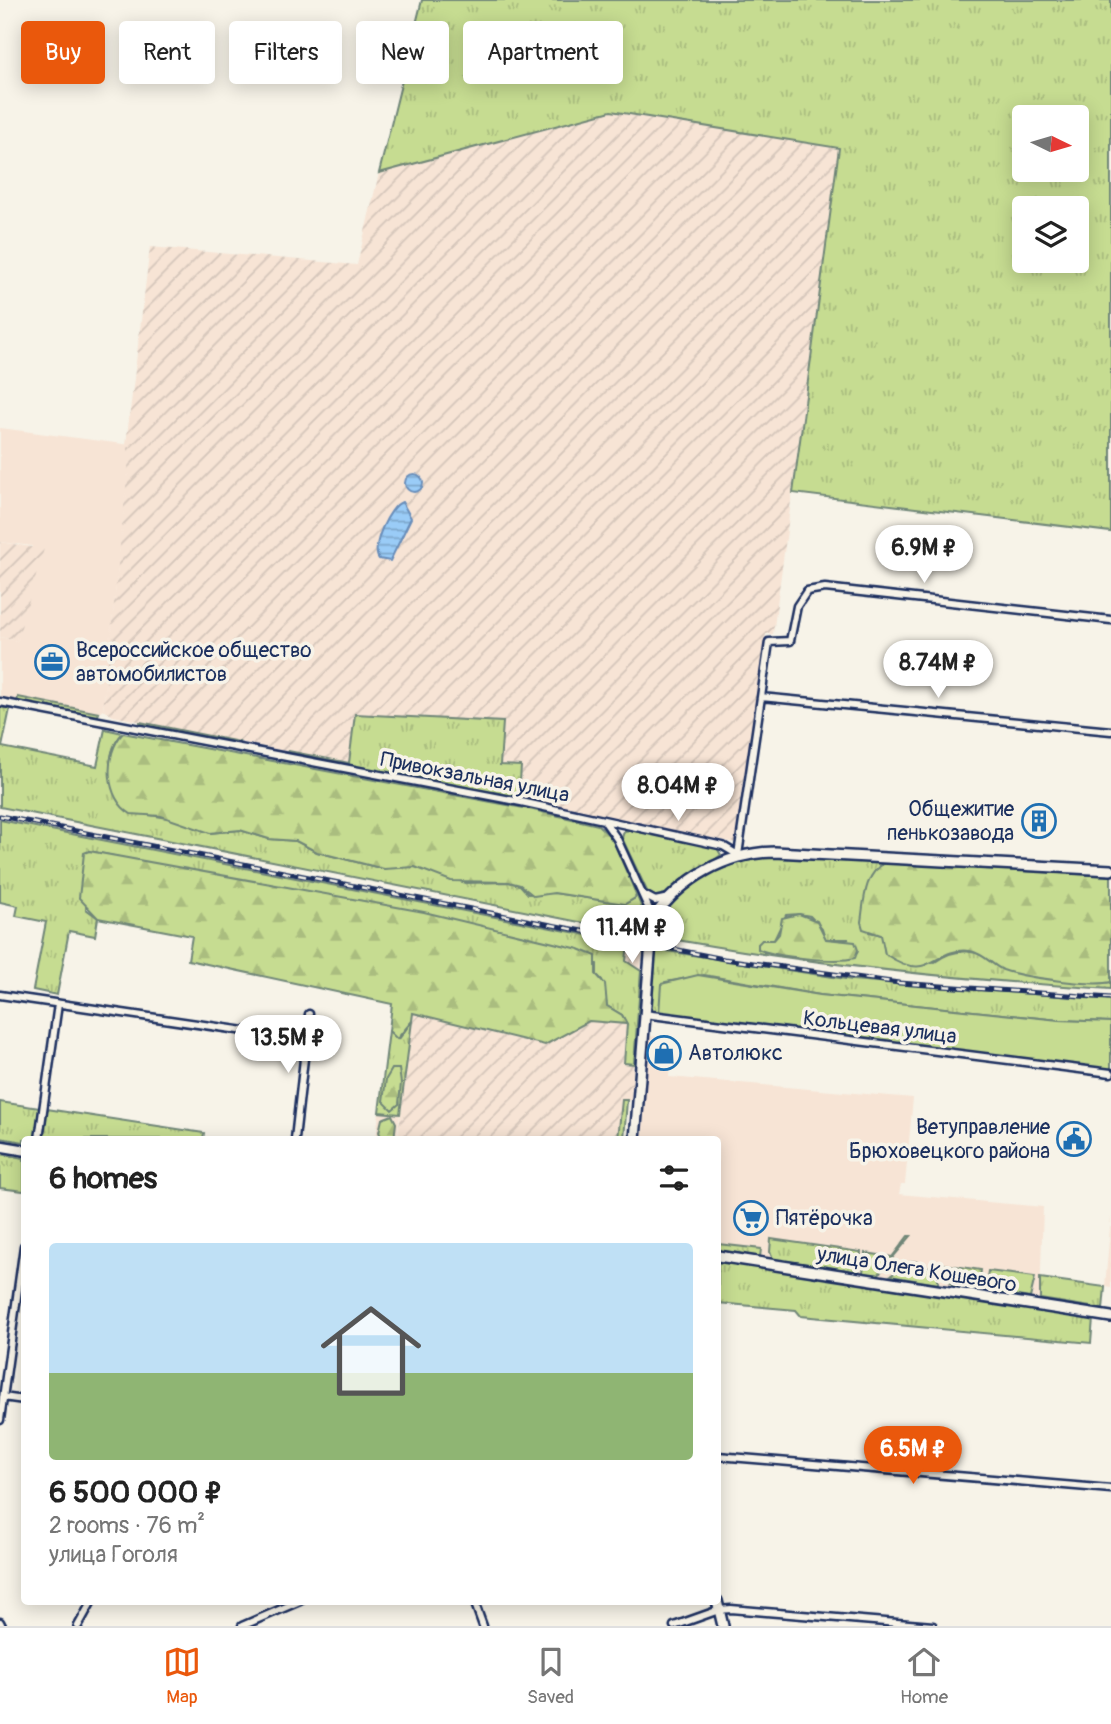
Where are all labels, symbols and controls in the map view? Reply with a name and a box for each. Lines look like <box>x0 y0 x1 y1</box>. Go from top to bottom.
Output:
chip: Buy <box>21 21 105 84</box>
chip: Rent <box>119 21 215 84</box>
chip: Filters <box>229 21 342 84</box>
chip: New <box>356 21 449 84</box>
chip: Apartment <box>463 21 623 84</box>
north arrow <box>1012 105 1088 182</box>
map controls <box>1012 105 1089 273</box>
button: layers <box>1012 196 1089 273</box>
pin: 6.9M ₽ <box>867 526 981 585</box>
text: 6.9M ₽ <box>891 533 957 562</box>
place label: Всероссийское общество автомобилистов <box>76 637 312 688</box>
pin: 8.74M ₽ <box>873 640 1003 700</box>
office icon: Всероссийское общество автомобилистов <box>33 643 71 681</box>
text: 8.74M ₽ <box>899 648 977 677</box>
street label: Привокзальная улица <box>378 746 572 809</box>
pin: 8.04M ₽ <box>613 764 743 823</box>
text: 8.04M ₽ <box>637 771 719 800</box>
place label: Общежитие пенькозавода <box>887 796 1015 847</box>
building icon: Общежитие пенькозавода <box>1020 802 1058 840</box>
pin: 11.4M ₽ <box>567 906 697 965</box>
text: 11.4M ₽ <box>596 913 668 942</box>
street label: Кольцевая улица <box>802 1005 958 1050</box>
pin: 13.5M ₽ <box>223 1016 353 1075</box>
text: 13.5M ₽ <box>251 1023 325 1052</box>
shop icon: Автолюкс <box>645 1034 683 1072</box>
place label: Автолюкс <box>688 1040 783 1067</box>
place label: Ветуправление Брюховецкого района <box>849 1114 1051 1165</box>
public building icon: Ветуправление Брюховецкого района <box>1055 1120 1093 1158</box>
icon: filters <box>655 1159 693 1197</box>
text: 6 homes <box>49 1160 157 1197</box>
supermarket icon: Пятёрочка <box>732 1199 770 1237</box>
place label: Пятёрочка <box>776 1205 873 1232</box>
street label: улица Олега Кошевого <box>814 1240 1019 1299</box>
icon: home <box>308 1288 434 1414</box>
pin: 6.5M ₽ <box>856 1426 970 1486</box>
text: 6.5M ₽ <box>880 1434 946 1463</box>
text: 6 500 000 ₽ <box>49 1474 223 1511</box>
text: 2 rooms · 76 m² <box>49 1511 205 1540</box>
text: улица Гоголя <box>49 1540 178 1569</box>
tab: Map <box>163 1643 201 1709</box>
tab: Saved <box>527 1643 574 1709</box>
tab: Home <box>900 1643 948 1709</box>

